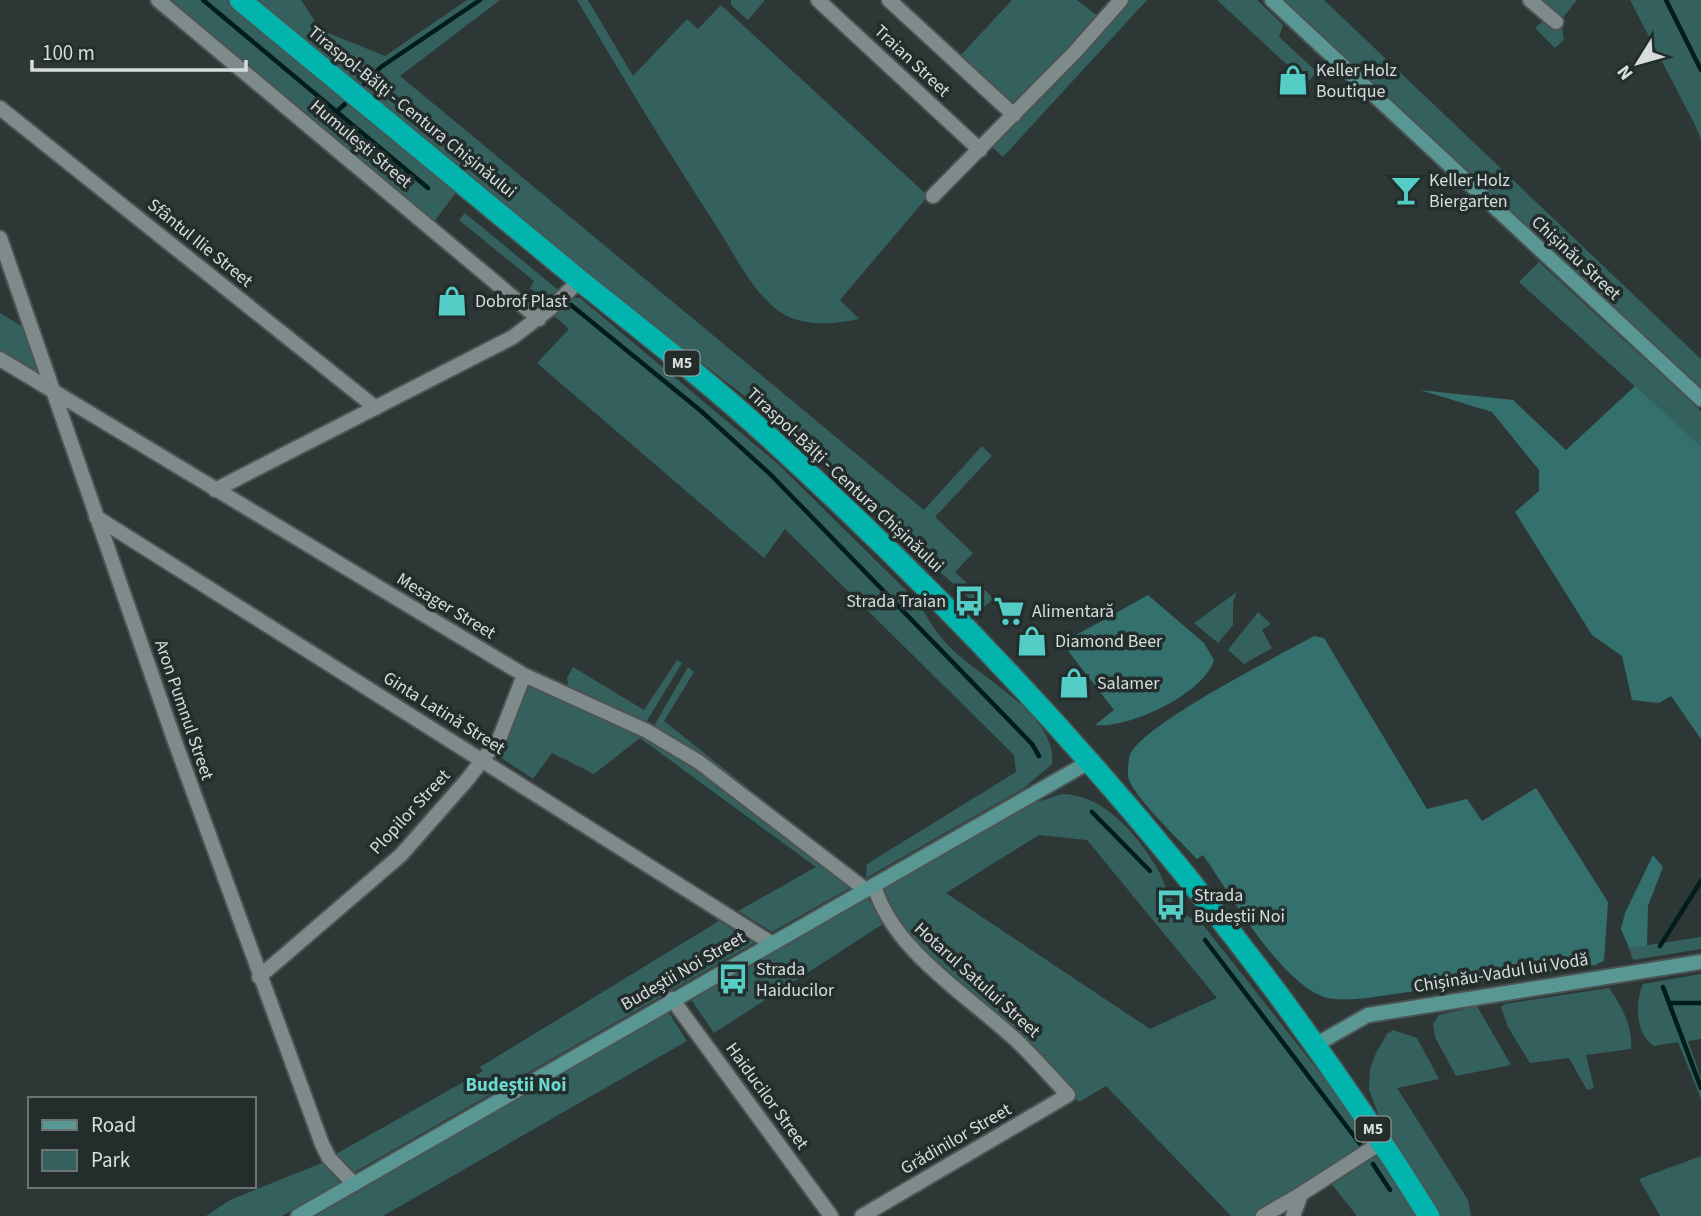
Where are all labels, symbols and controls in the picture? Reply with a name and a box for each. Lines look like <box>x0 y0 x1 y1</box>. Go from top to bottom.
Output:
street label: Traian Street <box>868 19 956 103</box>
street label: Tiraspol-Bălţi - Centura Chișinăului <box>303 20 521 204</box>
scale bar <box>32 28 245 72</box>
north arrow <box>1603 28 1673 98</box>
text: 100 m <box>42 38 95 68</box>
place label: Keller Holz Boutique <box>1316 58 1397 104</box>
text: N <box>1611 59 1640 86</box>
shop icon: Keller Holz Boutique <box>1276 63 1310 97</box>
street label: Humulești Street <box>305 94 417 194</box>
place label: Keller Holz Biergarten <box>1429 168 1510 214</box>
bar icon: Keller Holz Biergarten <box>1389 173 1423 207</box>
street label: Sfântul Ilie Street <box>142 193 258 293</box>
street label: Chișinău Street <box>1526 210 1626 306</box>
shop icon: Dobrof Plast <box>435 284 469 318</box>
place label: Dobrof Plast <box>475 289 568 314</box>
road number: M5 <box>664 350 700 376</box>
street label: Tiraspol-Bălţi - Centura Chișinăului <box>741 382 949 578</box>
street label: Mesager Street <box>392 567 500 645</box>
bus stop icon: Strada Traian <box>952 584 986 618</box>
place label: Strada Traian <box>846 589 946 614</box>
supermarket icon: Alimentară <box>992 594 1026 628</box>
place label: Alimentară <box>1032 599 1114 624</box>
shop icon: Diamond Beer <box>1015 624 1049 658</box>
place label: Diamond Beer <box>1055 629 1163 654</box>
street label: Aron Pumnul Street <box>148 636 220 784</box>
street label: Ginta Latină Street <box>378 665 510 761</box>
shop icon: Salamer <box>1057 666 1091 700</box>
place label: Salamer <box>1097 671 1160 696</box>
street label: Plopilor Street <box>364 764 456 860</box>
place label: Strada Budeștii Noi <box>1194 883 1285 929</box>
bus stop icon: Strada Budeștii Noi <box>1154 888 1188 922</box>
street label: Hotarul Satului Street <box>908 917 1046 1043</box>
street label: Budeștii Noi Street <box>616 925 750 1017</box>
street label: Chișinău-Vadul lui Vodă <box>1412 947 1590 999</box>
place label: Strada Haiducilor <box>756 957 835 1003</box>
bus stop icon: Strada Haiducilor <box>716 962 750 996</box>
street label: Haiducilor Street <box>720 1037 814 1155</box>
district label: Budeştii Noi <box>465 1072 567 1099</box>
legend <box>28 1097 256 1188</box>
street label: Grădinilor Street <box>896 1097 1016 1181</box>
text: Road <box>91 1110 136 1140</box>
road number: M5 <box>1356 1116 1390 1142</box>
text: Park <box>91 1145 131 1175</box>

